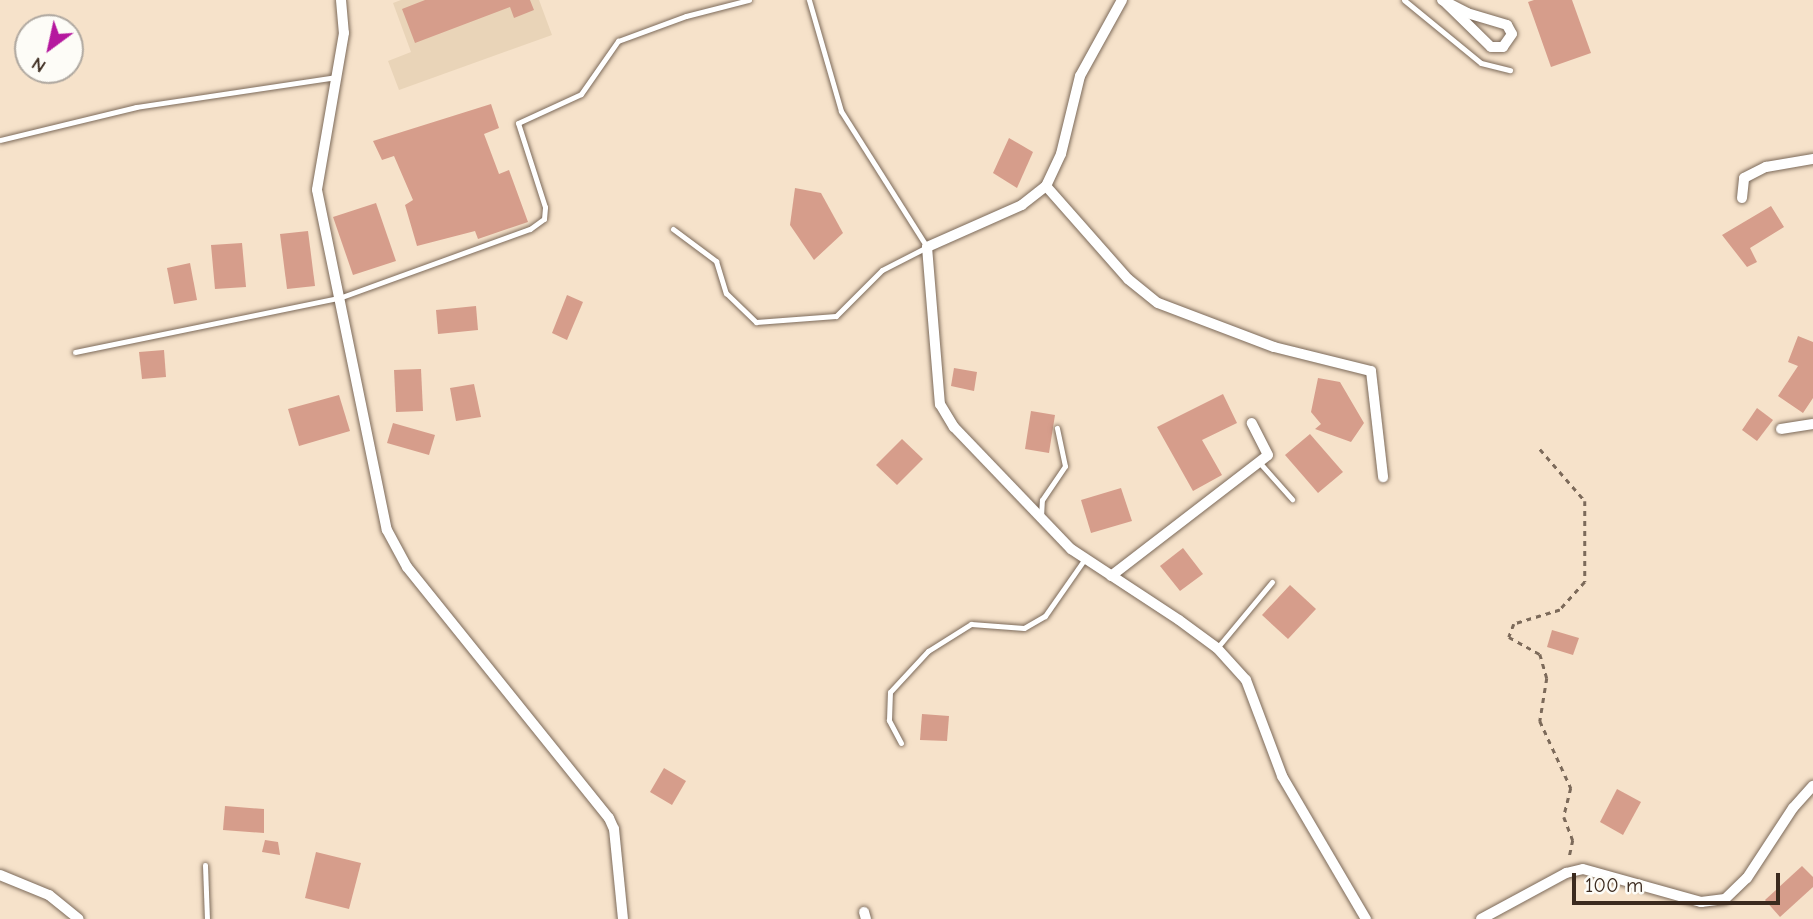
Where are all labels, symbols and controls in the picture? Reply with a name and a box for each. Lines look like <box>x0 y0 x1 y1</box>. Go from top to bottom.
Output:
north arrow <box>14 14 84 84</box>
text: N <box>27 52 50 78</box>
scale bar <box>1575 860 1783 904</box>
text: 100 m <box>1585 873 1643 897</box>

